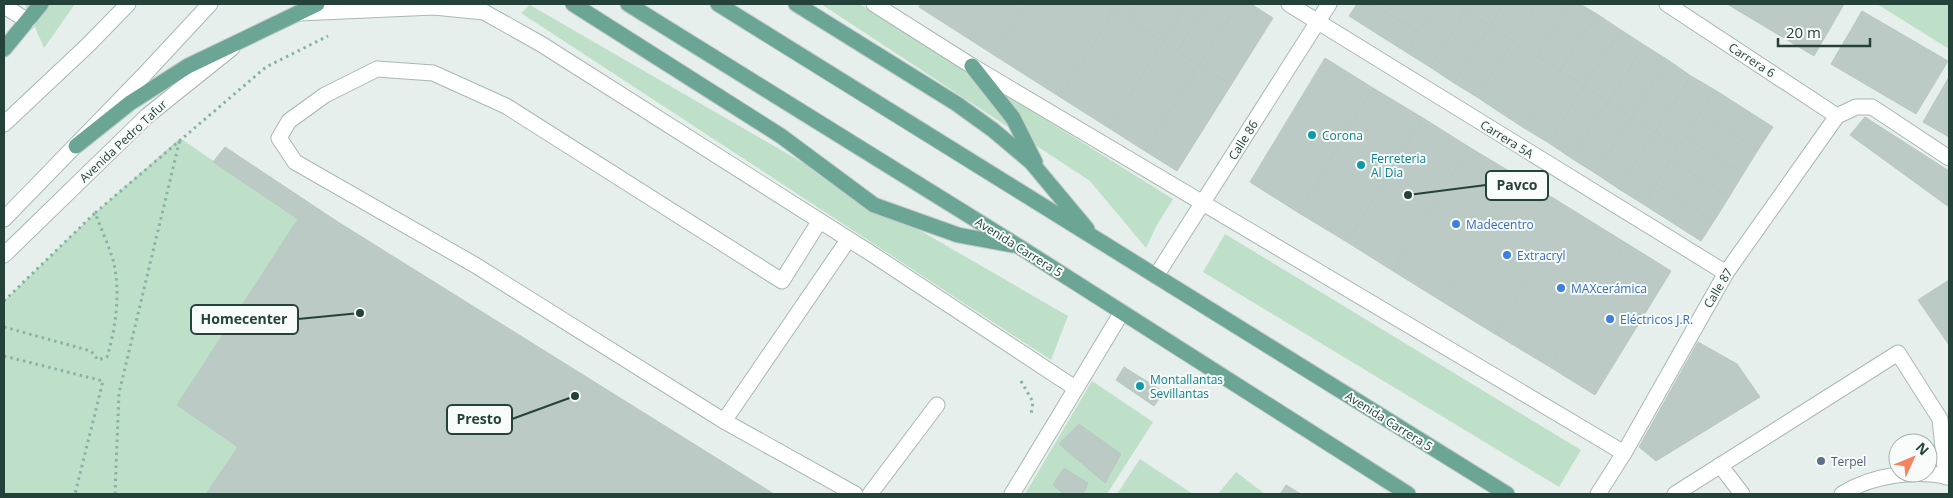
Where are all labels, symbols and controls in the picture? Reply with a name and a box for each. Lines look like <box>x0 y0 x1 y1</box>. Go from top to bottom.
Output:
scale bar <box>1778 15 1870 47</box>
text: 20 m <box>1786 22 1821 42</box>
street label: Carrera 6 <box>1725 39 1779 81</box>
street label: Avenida Pedro Tafur <box>76 96 171 186</box>
street label: Carrera 5A <box>1477 116 1537 162</box>
street label: Calle 86 <box>1224 117 1262 163</box>
place label: Corona <box>1322 127 1363 144</box>
marker: Corona <box>1306 129 1318 141</box>
place label: Ferreteria Al Dia <box>1371 150 1426 181</box>
marker: Ferreteria Al Dia <box>1355 159 1367 171</box>
callout: Pavco <box>1486 171 1548 200</box>
text: Pavco <box>1496 175 1538 194</box>
street label: Avenida Carrera 5 <box>972 213 1066 281</box>
place label: Madecentro <box>1466 216 1534 233</box>
marker: Madecentro <box>1450 218 1462 230</box>
place label: Extracryl <box>1517 247 1566 264</box>
marker: Extracryl <box>1501 249 1513 261</box>
street label: Calle 87 <box>1699 265 1737 311</box>
place label: MAXcerámica <box>1571 280 1647 297</box>
marker: MAXcerámica <box>1555 282 1567 294</box>
callout: Homecenter <box>191 305 298 334</box>
text: Homecenter <box>201 309 288 328</box>
place label: Eléctricos J.R. <box>1620 311 1693 328</box>
marker: Eléctricos J.R. <box>1604 313 1616 325</box>
place label: Montallantas Sevillantas <box>1150 371 1223 402</box>
marker: Montallantas Sevillantas <box>1134 380 1146 392</box>
street label: Avenida Carrera 5 <box>1342 387 1436 455</box>
callout: Presto <box>447 405 512 434</box>
text: Presto <box>456 409 502 428</box>
north arrow <box>1888 433 1938 483</box>
text: N <box>1912 438 1934 459</box>
place label: Terpel <box>1831 453 1866 470</box>
marker: Terpel <box>1815 455 1827 467</box>

